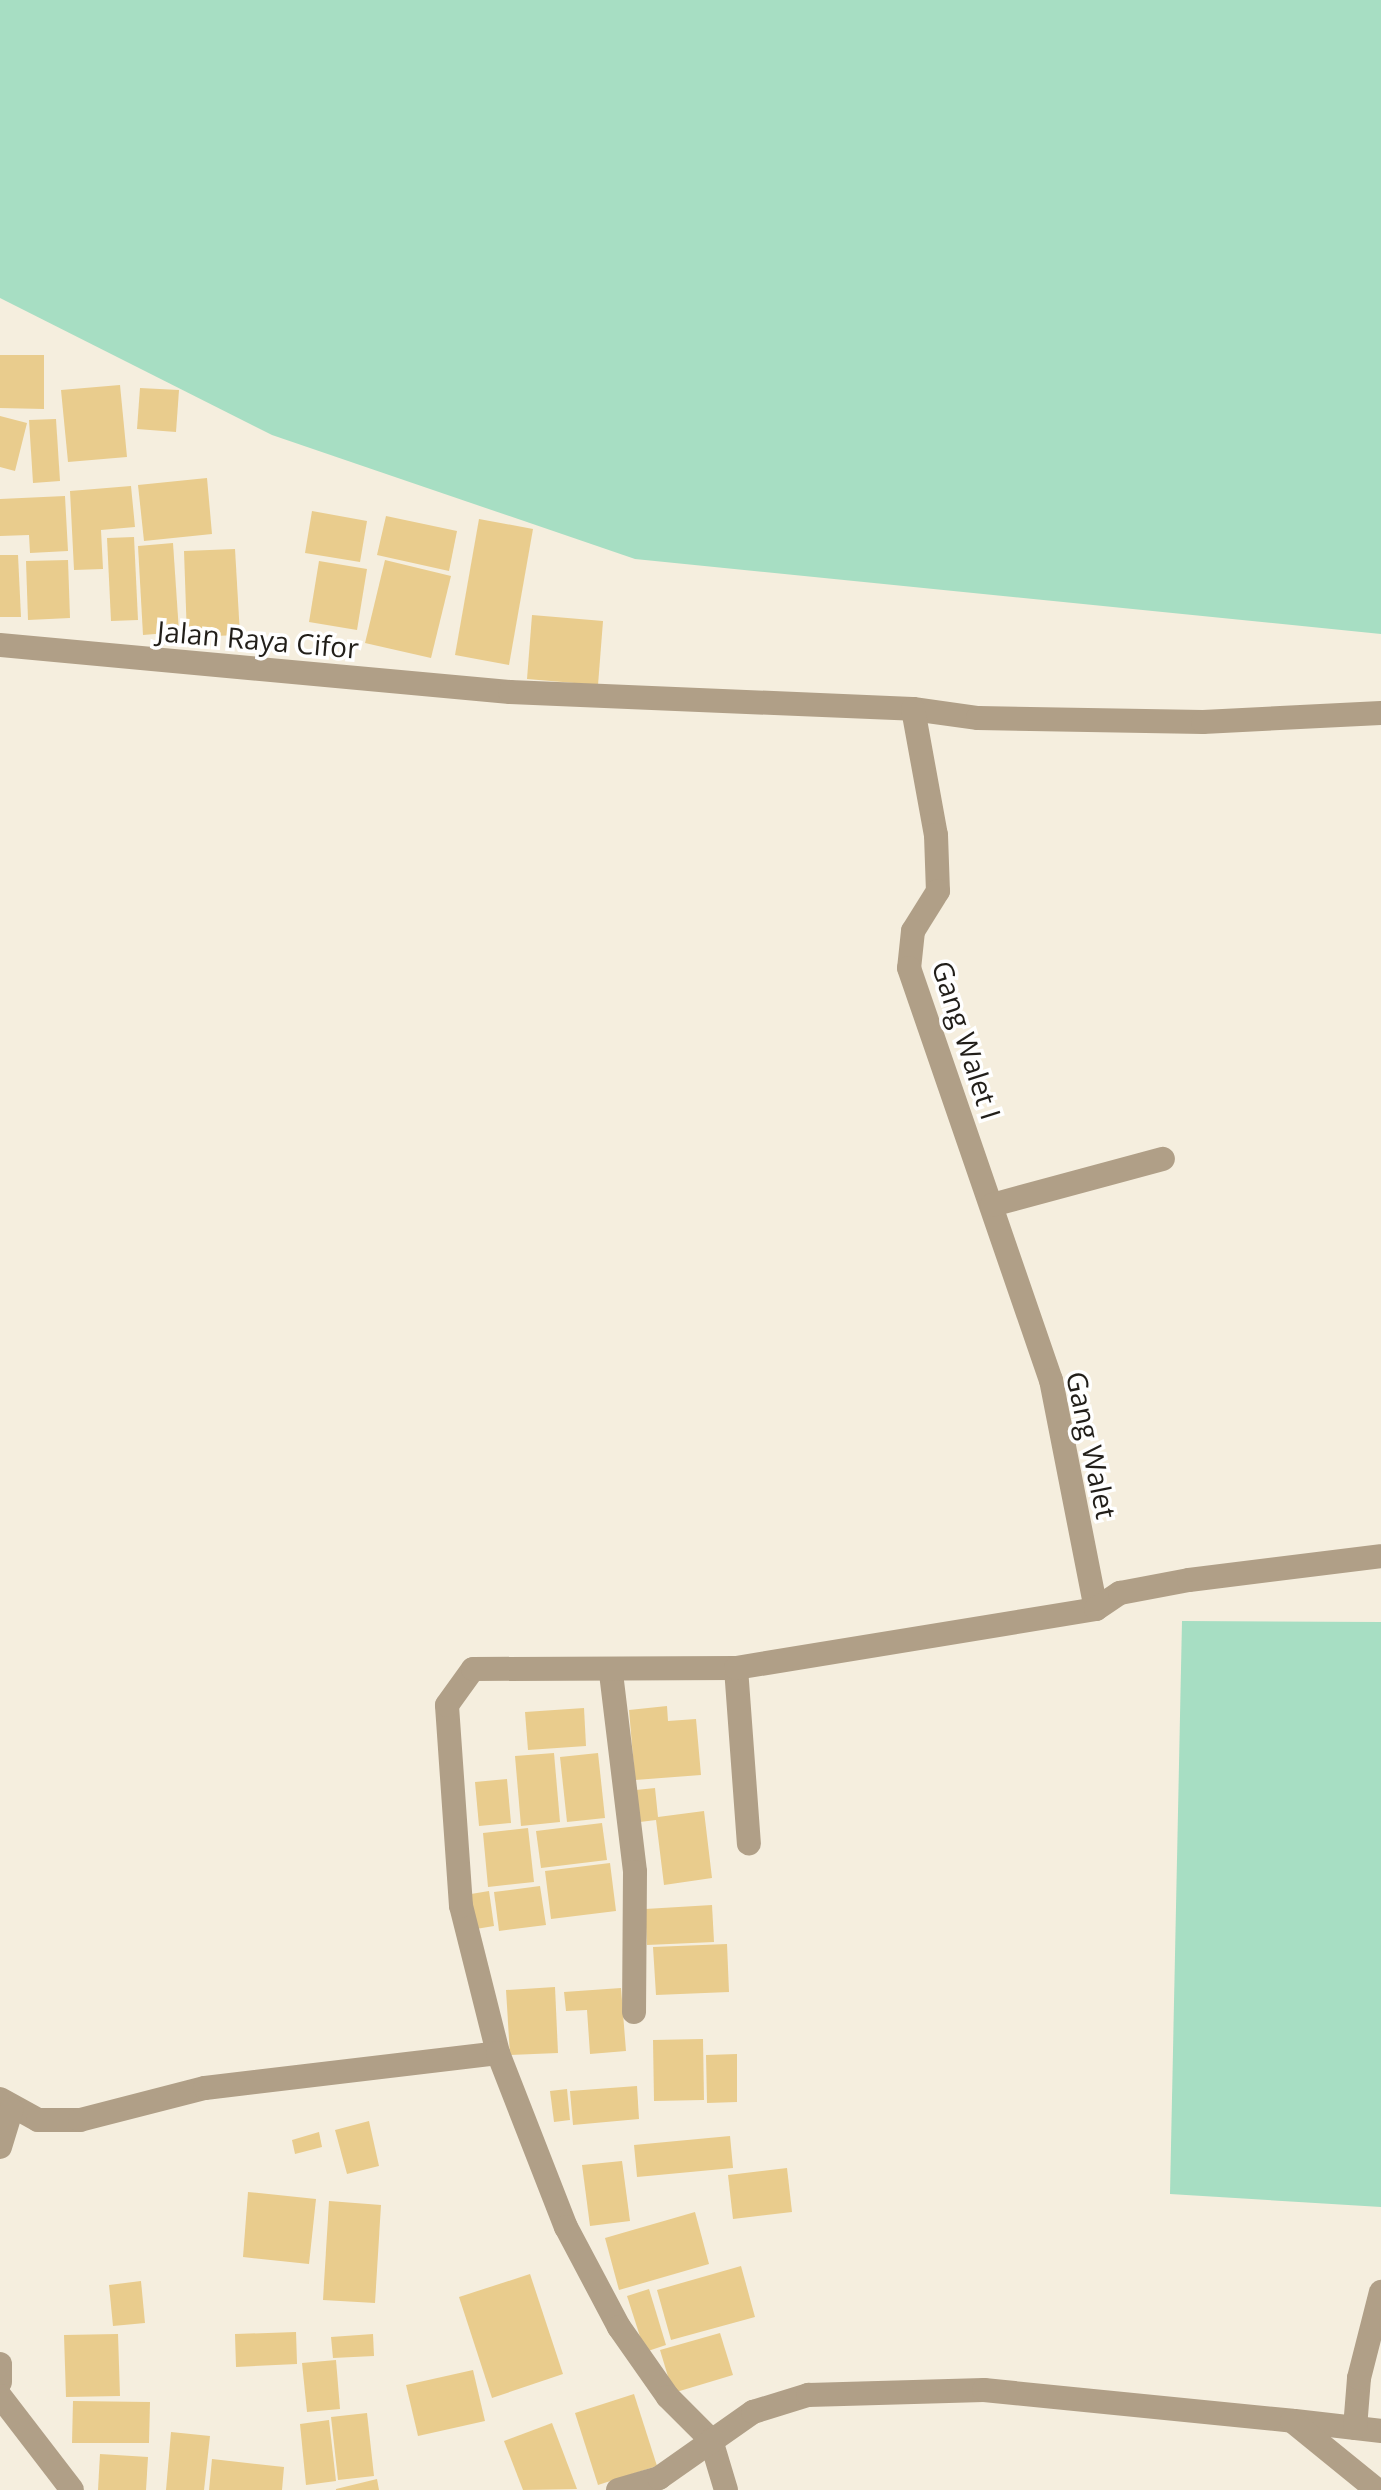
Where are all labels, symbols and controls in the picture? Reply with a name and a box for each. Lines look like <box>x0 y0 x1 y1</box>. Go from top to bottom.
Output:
street label: Jalan Raya Cifor <box>156 613 360 665</box>
street label: Gang Walet I <box>926 956 1008 1124</box>
street label: Gang Walet <box>1060 1368 1124 1522</box>

